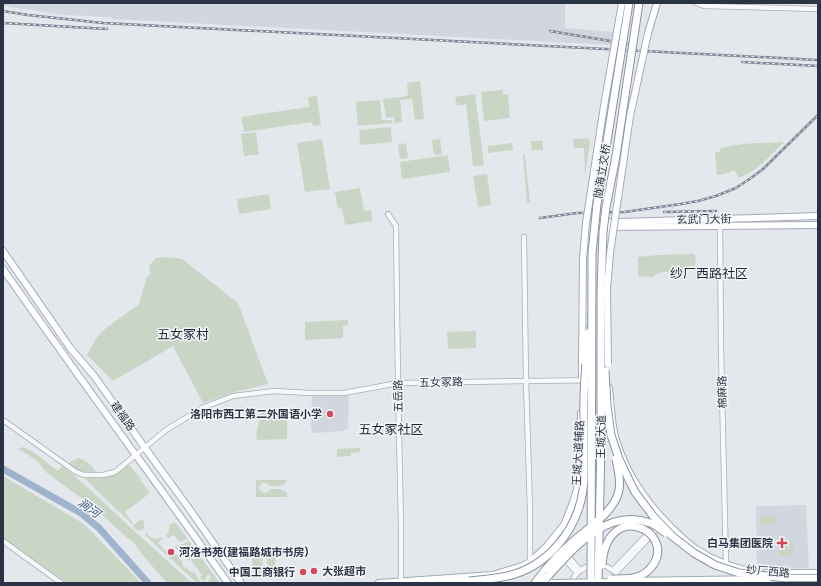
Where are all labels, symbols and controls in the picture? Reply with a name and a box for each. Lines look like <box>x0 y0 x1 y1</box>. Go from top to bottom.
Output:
street label: 陇海立交桥 <box>592 143 613 199</box>
street label: 玄武门大街 <box>676 213 732 226</box>
district label: 纱厂西路社区 <box>670 266 748 281</box>
district label: 五女冢村 <box>157 327 209 342</box>
street label: 棉麻路 <box>716 375 729 409</box>
street label: 五女冢路 <box>419 376 463 389</box>
street label: 五岳路 <box>392 379 405 413</box>
street label: 建福路 <box>108 399 137 434</box>
place label: 洛阳市西工第二外国语小学 <box>190 408 322 421</box>
marker: 洛阳市西工第二外国语小学 <box>325 409 335 419</box>
street label: 王城大道 <box>595 415 608 459</box>
street label: 王城大道辅路 <box>570 420 587 486</box>
district label: 五女冢社区 <box>358 422 424 437</box>
water label: 涧河 <box>75 495 104 522</box>
place label: 白马集团医院 <box>707 537 773 550</box>
marker: 白马集团医院 <box>776 537 788 549</box>
place label: 河洛书苑(建福路城市书房) <box>179 546 308 559</box>
marker: 河洛书苑(建福路城市书房) <box>166 547 176 557</box>
street label: 纱厂西路 <box>745 563 790 580</box>
place label: 大张超市 <box>322 565 366 578</box>
place label: 中国工商银行 <box>229 566 295 579</box>
marker: 大张超市 <box>309 566 319 576</box>
marker: 中国工商银行 <box>298 567 308 577</box>

